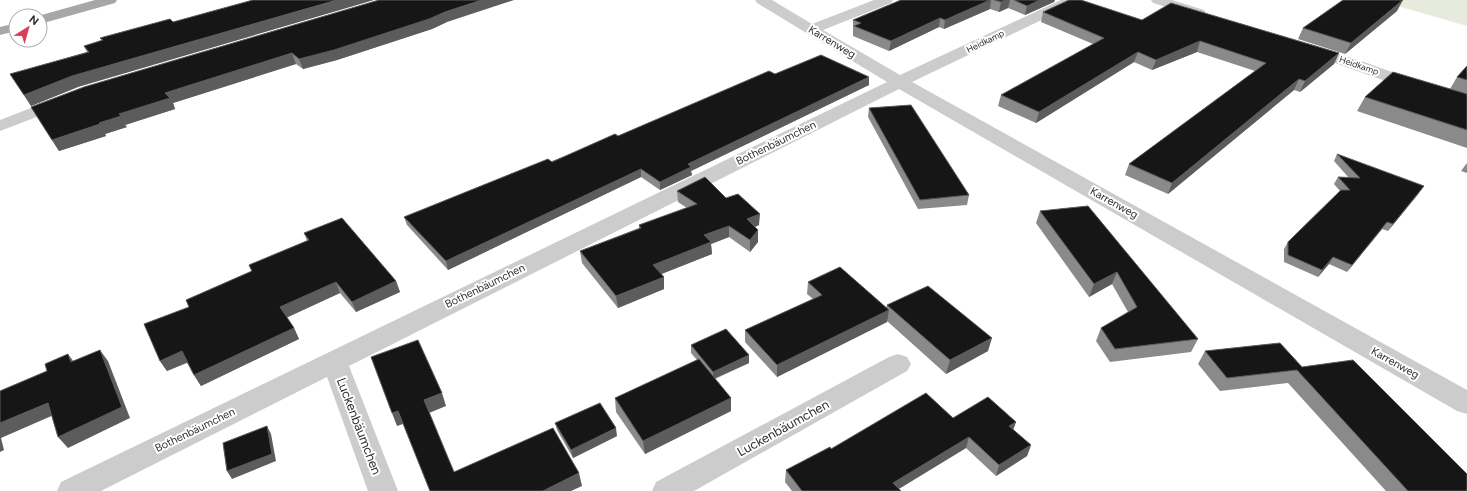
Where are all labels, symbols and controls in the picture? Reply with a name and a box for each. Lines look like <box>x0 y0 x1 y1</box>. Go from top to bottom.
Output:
north arrow <box>8 8 48 48</box>
text: N <box>26 13 41 28</box>
street label: Karrenweg <box>806 23 858 61</box>
street label: Heidkamp <box>964 27 1006 55</box>
street label: Heidkamp <box>1338 53 1380 77</box>
street label: Bothenbäumchen <box>734 118 818 168</box>
street label: Karrenweg <box>1088 185 1140 221</box>
street label: Bothenbäumchen <box>443 261 527 311</box>
street label: Karrenweg <box>1369 345 1421 381</box>
street label: Luckenbäumchen <box>334 375 384 477</box>
street label: Luckenbäumchen <box>734 397 832 459</box>
street label: Bothenbäumchen <box>153 405 237 455</box>

